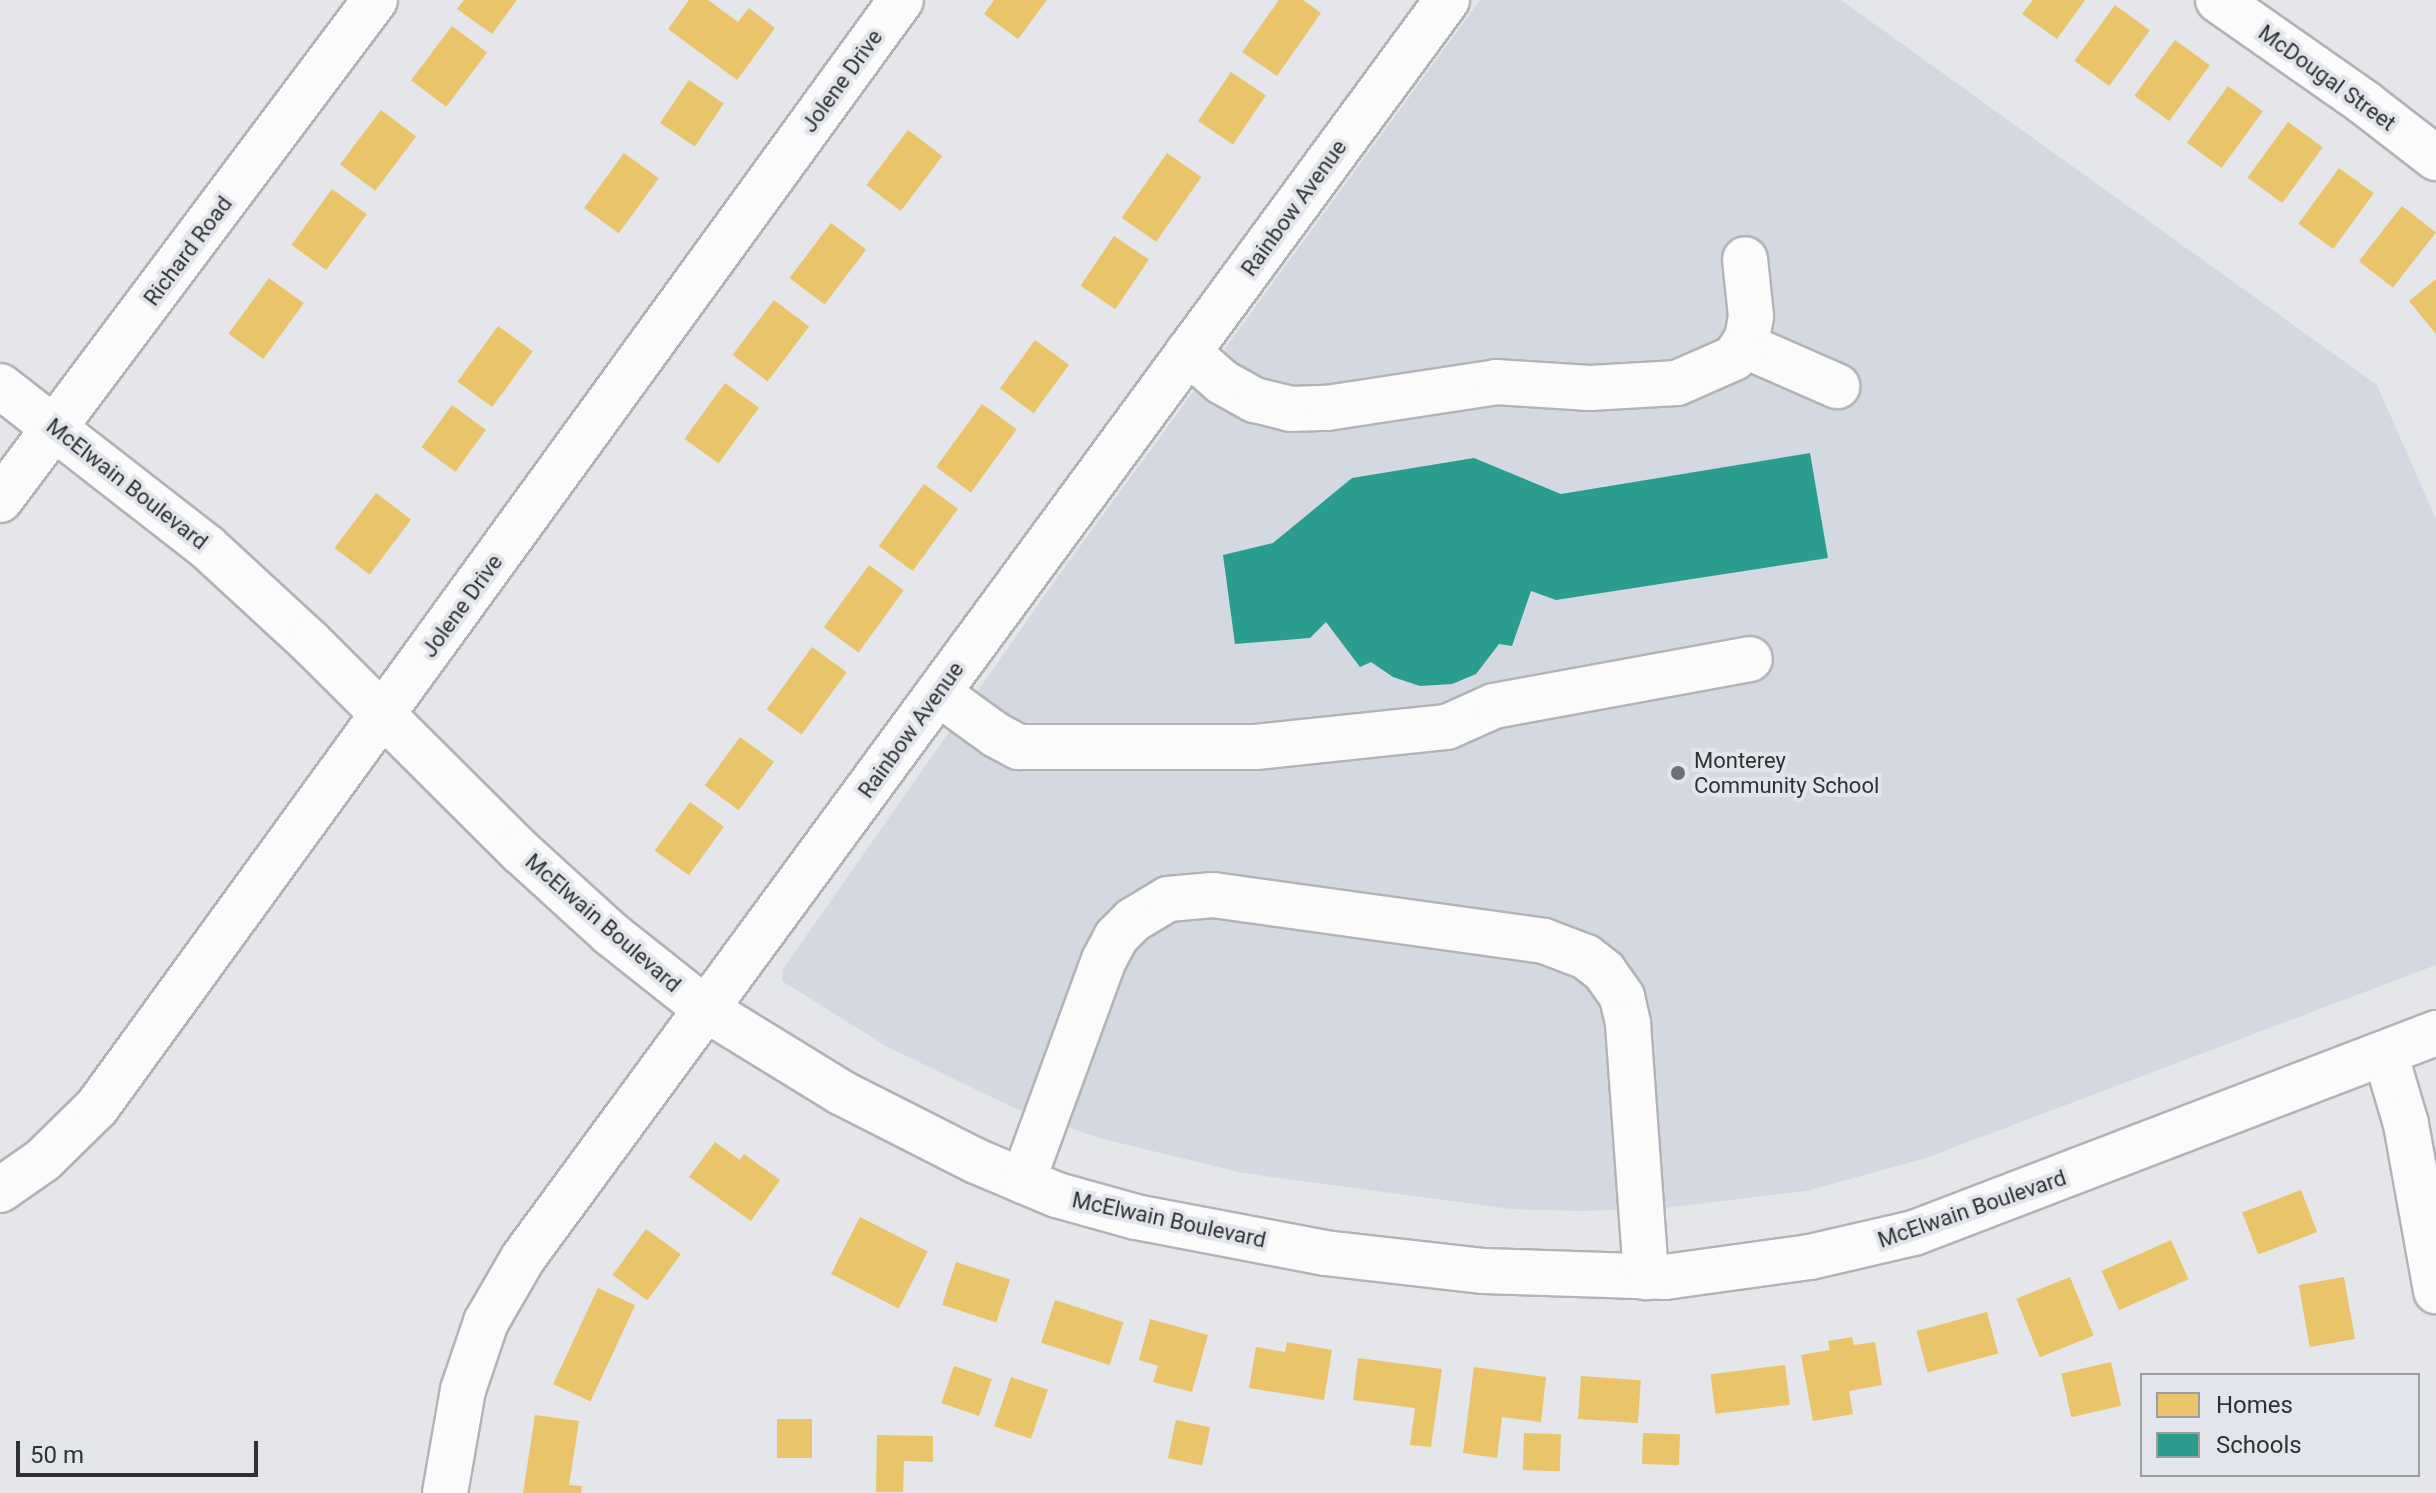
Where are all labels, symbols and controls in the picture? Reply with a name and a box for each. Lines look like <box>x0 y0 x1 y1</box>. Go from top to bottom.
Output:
street label: McDougal Street <box>2253 19 2401 137</box>
street label: Jolene Drive <box>796 25 888 137</box>
street label: Rainbow Avenue <box>1236 135 1352 281</box>
street label: Richard Road <box>138 191 238 311</box>
street label: McElwain Boulevard <box>41 413 213 555</box>
street label: Jolene Drive <box>416 550 508 662</box>
street label: Rainbow Avenue <box>853 657 969 803</box>
place label: Monterey Community School <box>1694 747 1879 798</box>
marker: Monterey Community School <box>1669 764 1687 782</box>
street label: McElwain Boulevard <box>520 848 686 998</box>
street label: McElwain Boulevard <box>1874 1164 2070 1254</box>
street label: McElwain Boulevard <box>1070 1187 1268 1253</box>
legend <box>2140 1373 2420 1477</box>
text: Homes <box>2216 1391 2293 1419</box>
scale bar <box>20 1425 262 1475</box>
text: Schools <box>2216 1431 2302 1459</box>
text: 50 m <box>30 1441 84 1469</box>

